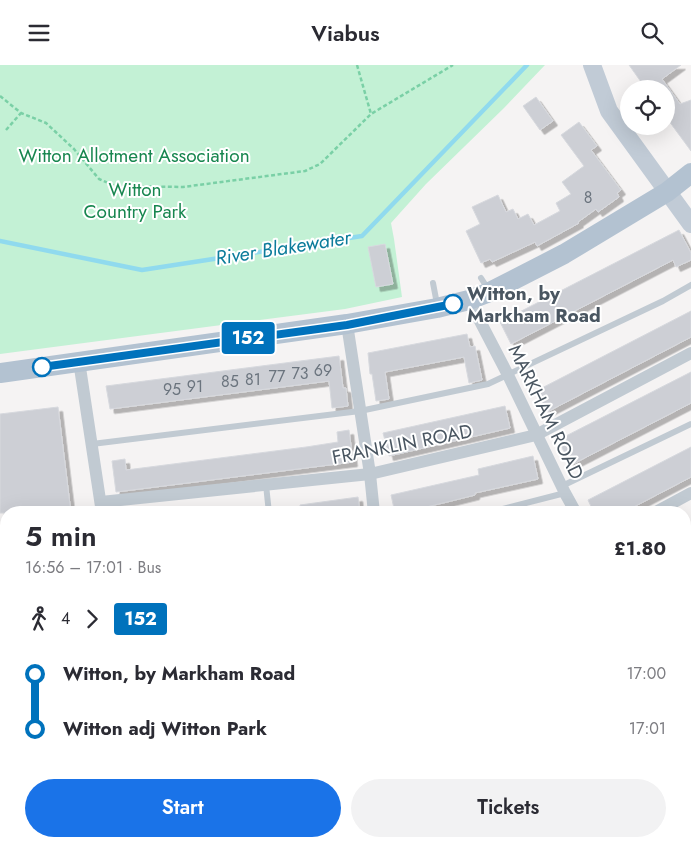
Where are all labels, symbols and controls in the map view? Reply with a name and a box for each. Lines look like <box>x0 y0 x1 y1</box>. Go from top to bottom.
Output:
text: Viabus <box>311 17 380 49</box>
icon: menu <box>25 19 53 47</box>
icon: search <box>638 19 666 47</box>
map controls <box>620 80 675 135</box>
button: locate <box>620 80 675 135</box>
park label: Witton Allotment Association <box>18 142 250 169</box>
park label: Witton Country Park <box>84 176 187 225</box>
house number: 8 <box>584 186 592 209</box>
water label: River Blakewater <box>213 223 354 273</box>
place label: Witton, by Markham Road <box>467 280 601 329</box>
marker: Witton, by Markham Road <box>443 294 463 314</box>
line badge: 152 <box>219 322 277 354</box>
text: 152 <box>232 325 264 351</box>
street label: MARKHAM ROAD <box>502 340 590 484</box>
unlabelled marker <box>32 357 52 377</box>
house number: 69 <box>314 359 332 382</box>
house number: 73 <box>291 362 309 385</box>
house number: 77 <box>269 365 286 388</box>
house number: 81 <box>245 368 261 391</box>
house number: 85 <box>221 370 239 393</box>
house number: 91 <box>187 375 203 398</box>
house number: 95 <box>163 378 181 401</box>
street label: FRANKLIN ROAD <box>330 417 475 471</box>
text: 5 min <box>25 516 97 557</box>
text: £1.80 <box>614 535 666 562</box>
text: 16:56 – 17:01 · Bus <box>25 556 161 579</box>
icon: walk <box>25 605 53 633</box>
icon: forward <box>78 605 106 633</box>
text: 152 <box>124 606 157 632</box>
text: 4 <box>61 607 70 630</box>
text: Witton, by Markham Road <box>63 660 295 687</box>
text: 17:00 <box>626 662 666 685</box>
text: Witton adj Witton Park <box>63 715 267 742</box>
text: 17:01 <box>629 717 666 740</box>
button: Start <box>25 779 341 837</box>
button: Tickets <box>351 779 666 837</box>

